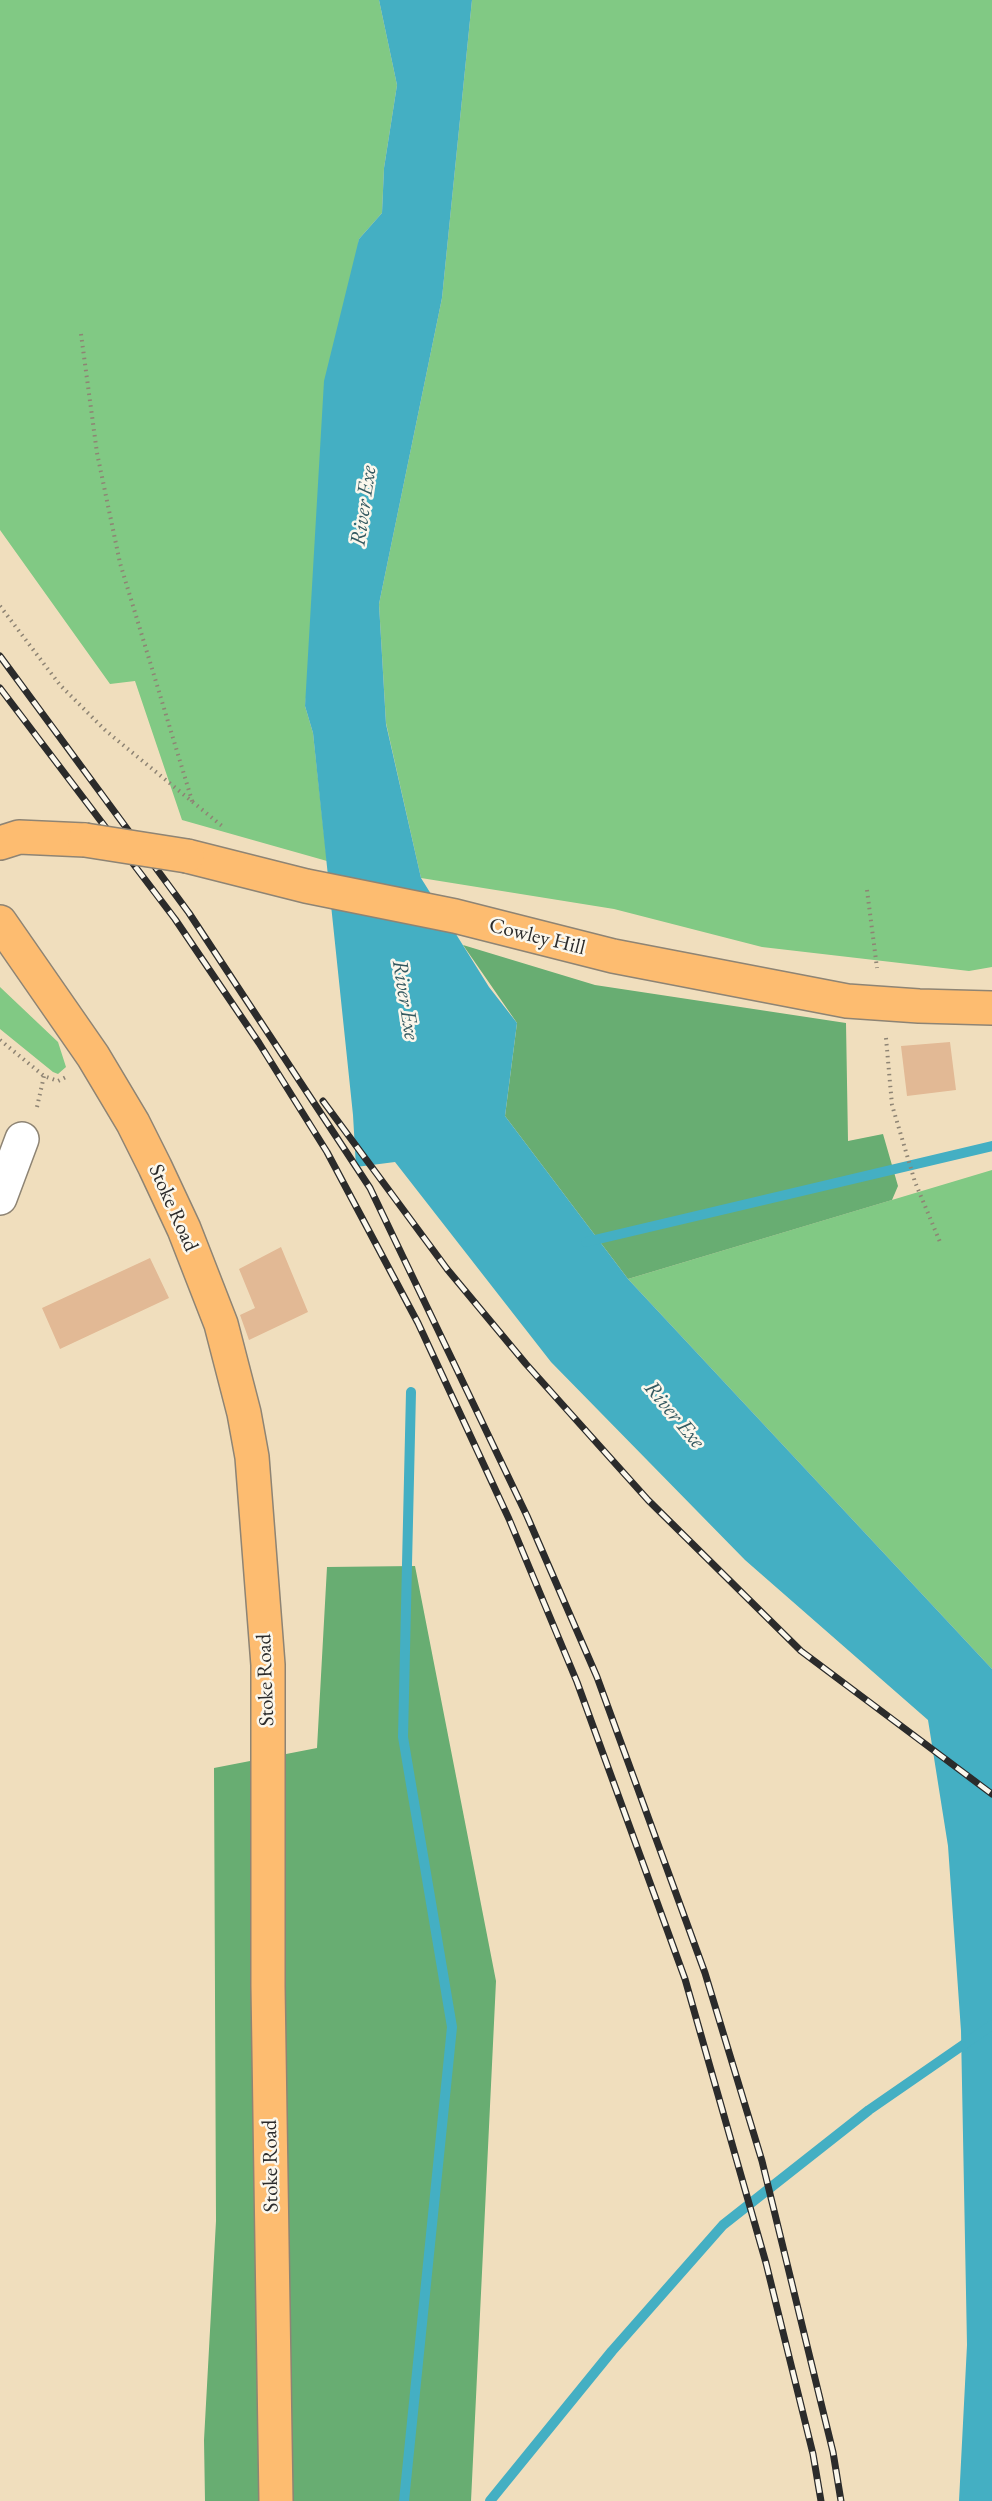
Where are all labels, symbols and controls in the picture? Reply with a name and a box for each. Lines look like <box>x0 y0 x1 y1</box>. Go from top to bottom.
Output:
water label: River Exe <box>345 464 383 548</box>
street label: Cowley Hill <box>486 913 588 961</box>
water label: River Exe <box>386 958 424 1042</box>
street label: Stoke Road <box>143 1161 203 1255</box>
water label: River Exe <box>638 1376 710 1454</box>
street label: Stoke Road <box>252 1633 280 1727</box>
street label: Stoke Road <box>258 2119 284 2213</box>

